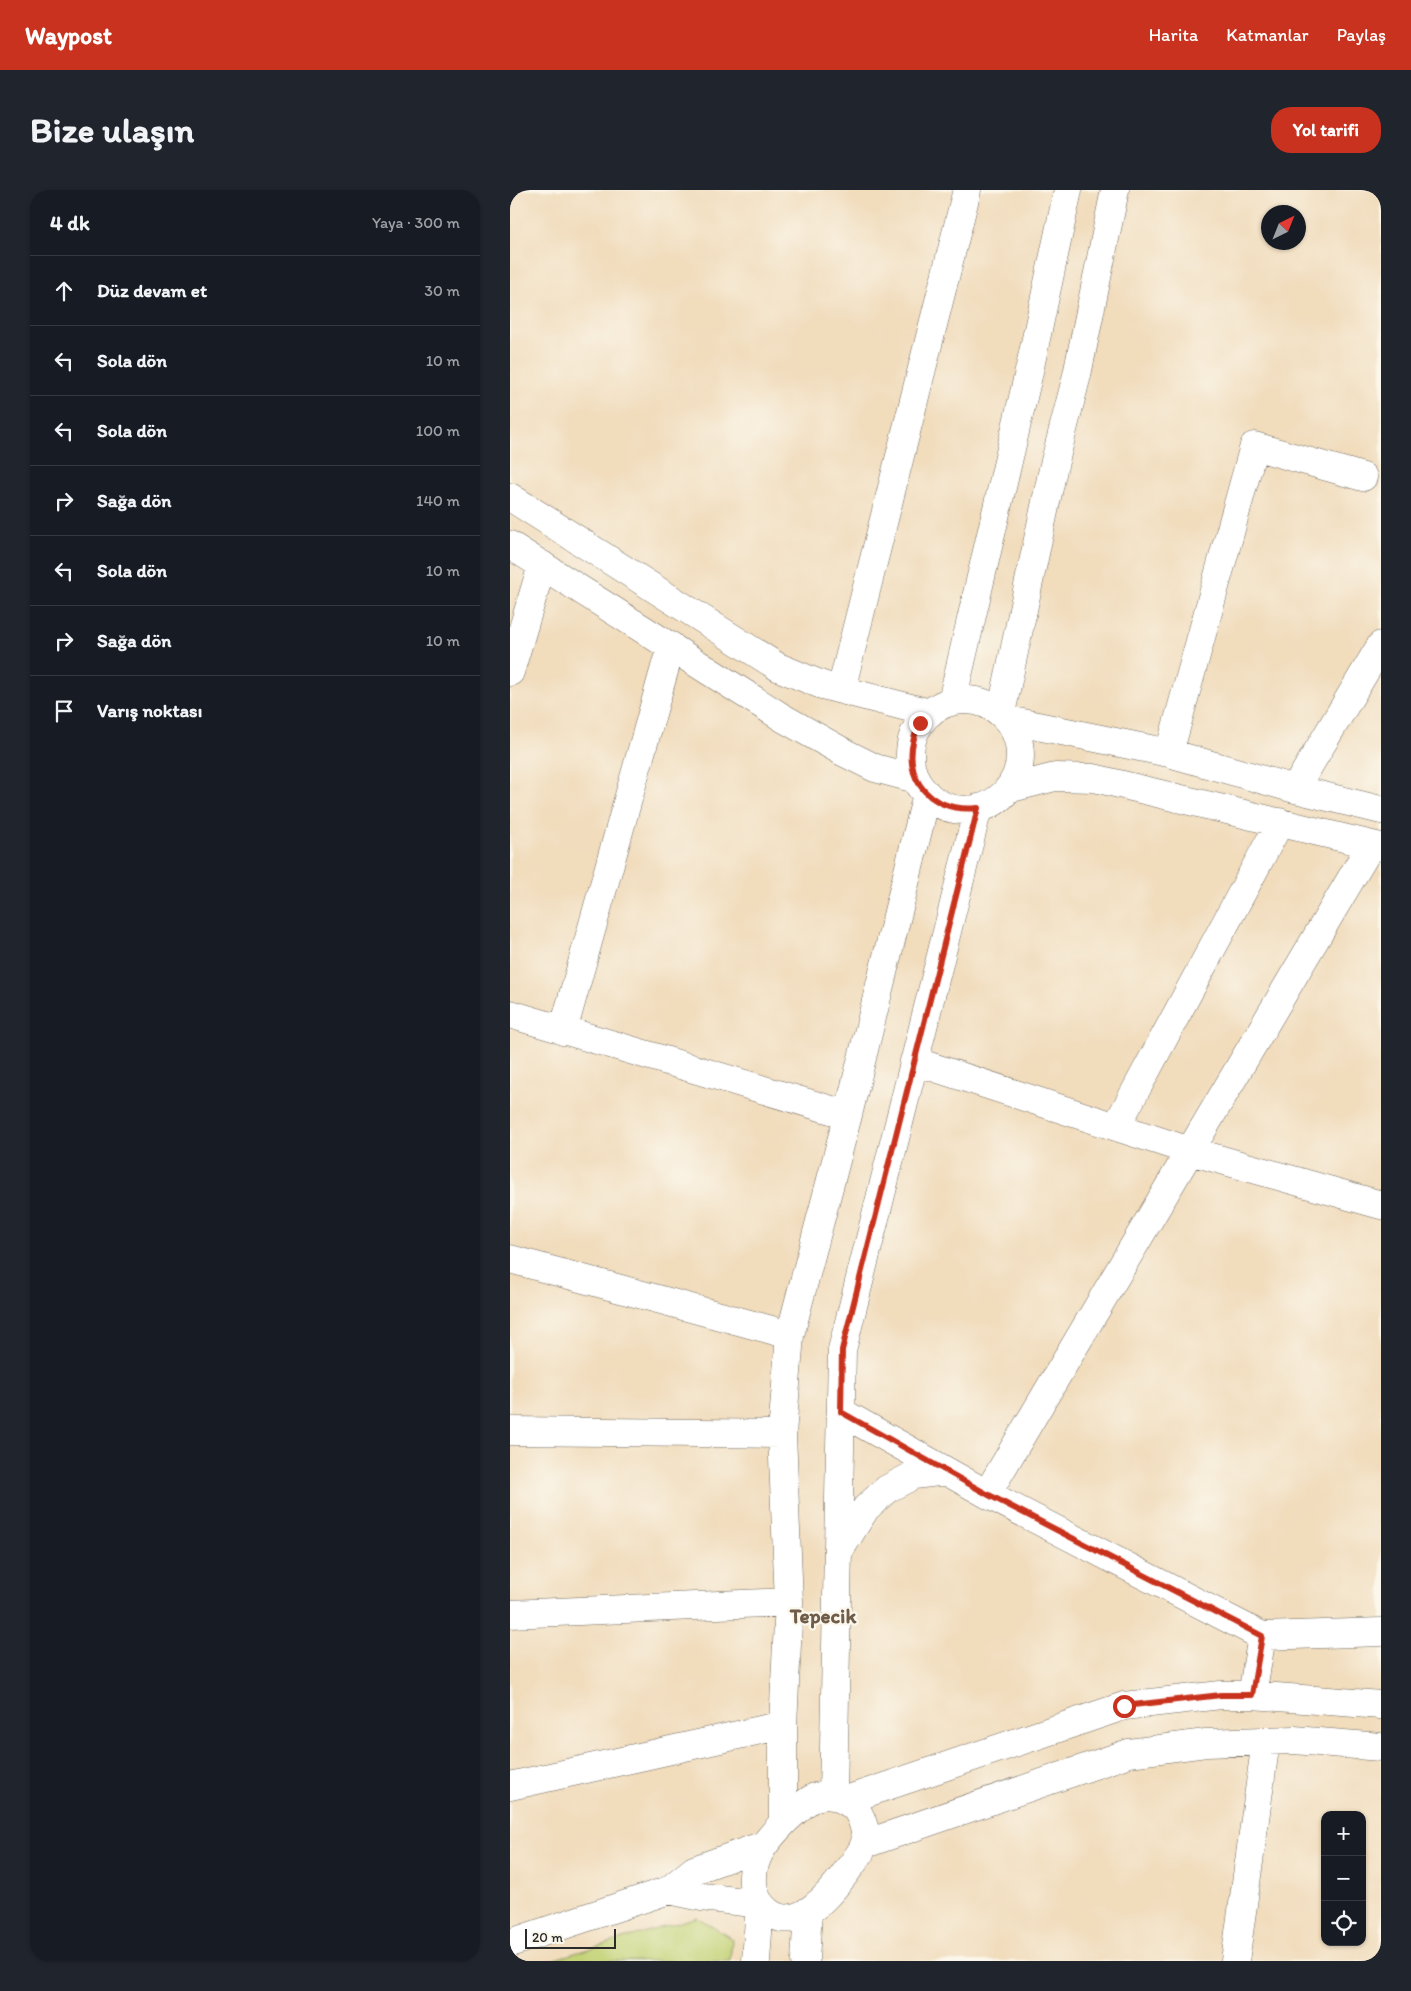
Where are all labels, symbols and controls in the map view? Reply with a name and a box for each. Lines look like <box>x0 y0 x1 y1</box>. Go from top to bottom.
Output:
text: Waypost <box>25 21 112 50</box>
text: Harita <box>1149 24 1198 46</box>
text: Katmanlar <box>1226 24 1309 46</box>
text: Paylaş <box>1337 24 1386 46</box>
button: Yol tarifi <box>1271 107 1381 153</box>
text: Bize ulaşın <box>30 109 194 151</box>
north arrow <box>1261 205 1306 250</box>
text: 4 dk <box>50 210 90 235</box>
text: Yaya · 300 m <box>372 213 460 232</box>
icon: ahead <box>50 277 78 305</box>
text: Düz devam et <box>97 279 207 302</box>
text: 30 m <box>424 281 460 300</box>
icon: left <box>50 347 78 375</box>
text: Sola dön <box>97 349 167 372</box>
text: 10 m <box>426 351 460 370</box>
icon: left <box>50 417 78 445</box>
text: Sola dön <box>97 419 167 442</box>
text: 100 m <box>416 421 460 440</box>
icon: right <box>50 487 78 515</box>
text: Sağa dön <box>97 489 171 512</box>
text: 140 m <box>416 491 460 510</box>
icon: left <box>50 557 78 585</box>
text: Sola dön <box>97 559 167 582</box>
text: 10 m <box>426 561 460 580</box>
icon: right <box>50 627 78 655</box>
text: Sağa dön <box>97 629 171 652</box>
text: 10 m <box>426 631 460 650</box>
icon: arrive <box>50 697 78 725</box>
text: Varış noktası <box>97 699 202 722</box>
route end <box>909 712 932 735</box>
district label: Tepecik <box>789 1603 857 1629</box>
route start <box>1113 1695 1136 1718</box>
map controls <box>1321 1811 1366 1946</box>
button: + <box>1321 1811 1366 1856</box>
button: − <box>1321 1856 1366 1901</box>
button: locate <box>1321 1901 1366 1946</box>
scale bar <box>525 1926 616 1949</box>
text: 20 m <box>532 1929 563 1946</box>

